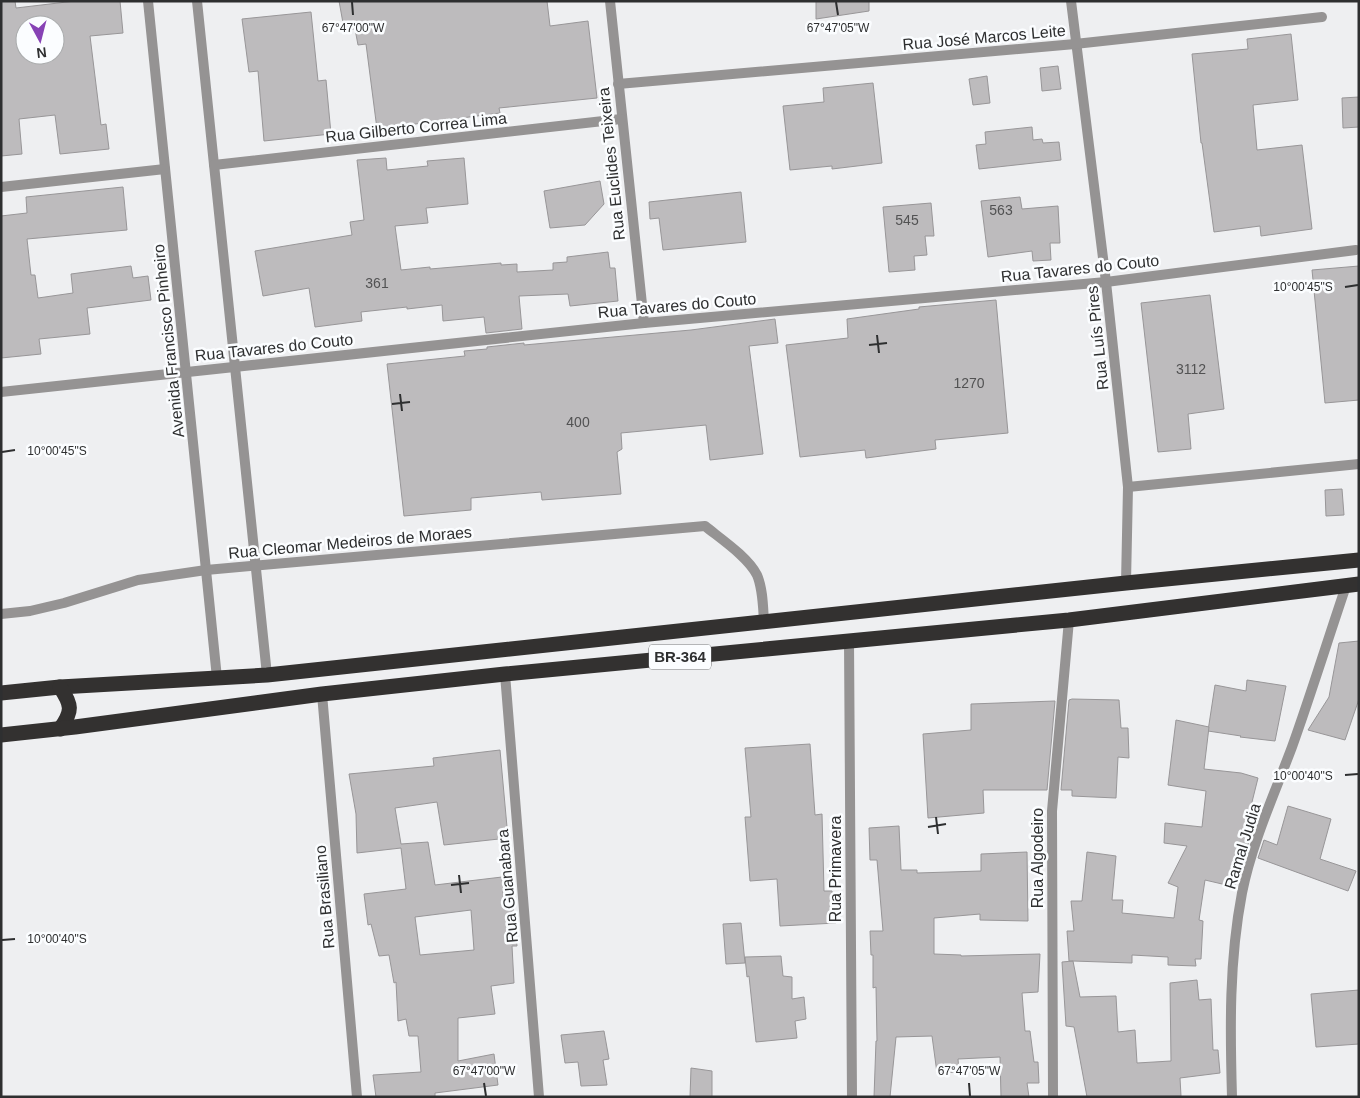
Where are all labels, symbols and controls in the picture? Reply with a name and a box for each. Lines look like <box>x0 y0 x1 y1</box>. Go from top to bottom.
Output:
north arrow <box>15 15 65 65</box>
text: 67°47'00"W <box>322 21 385 35</box>
text: 67°47'05"W <box>807 21 870 35</box>
street label: Rua José Marcos Leite <box>902 22 1066 53</box>
text: N <box>36 44 48 61</box>
street label: Rua Euclides Teixeira <box>595 87 628 241</box>
street label: Rua Gilberto Correa Lima <box>325 110 508 145</box>
house number: 563 <box>989 202 1013 218</box>
house number: 545 <box>895 212 919 228</box>
street label: Avenida Francisco Pinheiro <box>150 243 187 439</box>
street label: Rua Tavares do Couto <box>1000 252 1160 285</box>
house number: 361 <box>365 275 389 291</box>
text: 10°00'45"S <box>1273 280 1333 294</box>
street label: Rua Luís Pires <box>1084 285 1111 391</box>
street label: Rua Tavares do Couto <box>597 290 757 321</box>
street label: Rua Tavares do Couto <box>194 331 354 364</box>
house number: 3112 <box>1176 361 1206 377</box>
house number: 1270 <box>953 375 985 391</box>
house number: 400 <box>566 414 590 430</box>
text: 10°00'45"S <box>27 444 87 458</box>
street label: Rua Cleomar Medeiros de Moraes <box>227 523 473 562</box>
road number: BR-364 <box>649 644 711 670</box>
text: 10°00'40"S <box>1273 769 1333 783</box>
street label: Ramal Judia <box>1221 801 1264 891</box>
street label: Rua Algodeiro <box>1029 808 1046 908</box>
street label: Rua Primavera <box>827 816 844 922</box>
street label: Rua Guanabara <box>494 828 521 943</box>
street label: Rua Brasiliano <box>311 844 338 950</box>
text: 10°00'40"S <box>27 932 87 946</box>
text: 67°47'00"W <box>453 1064 516 1078</box>
text: 67°47'05"W <box>938 1064 1001 1078</box>

